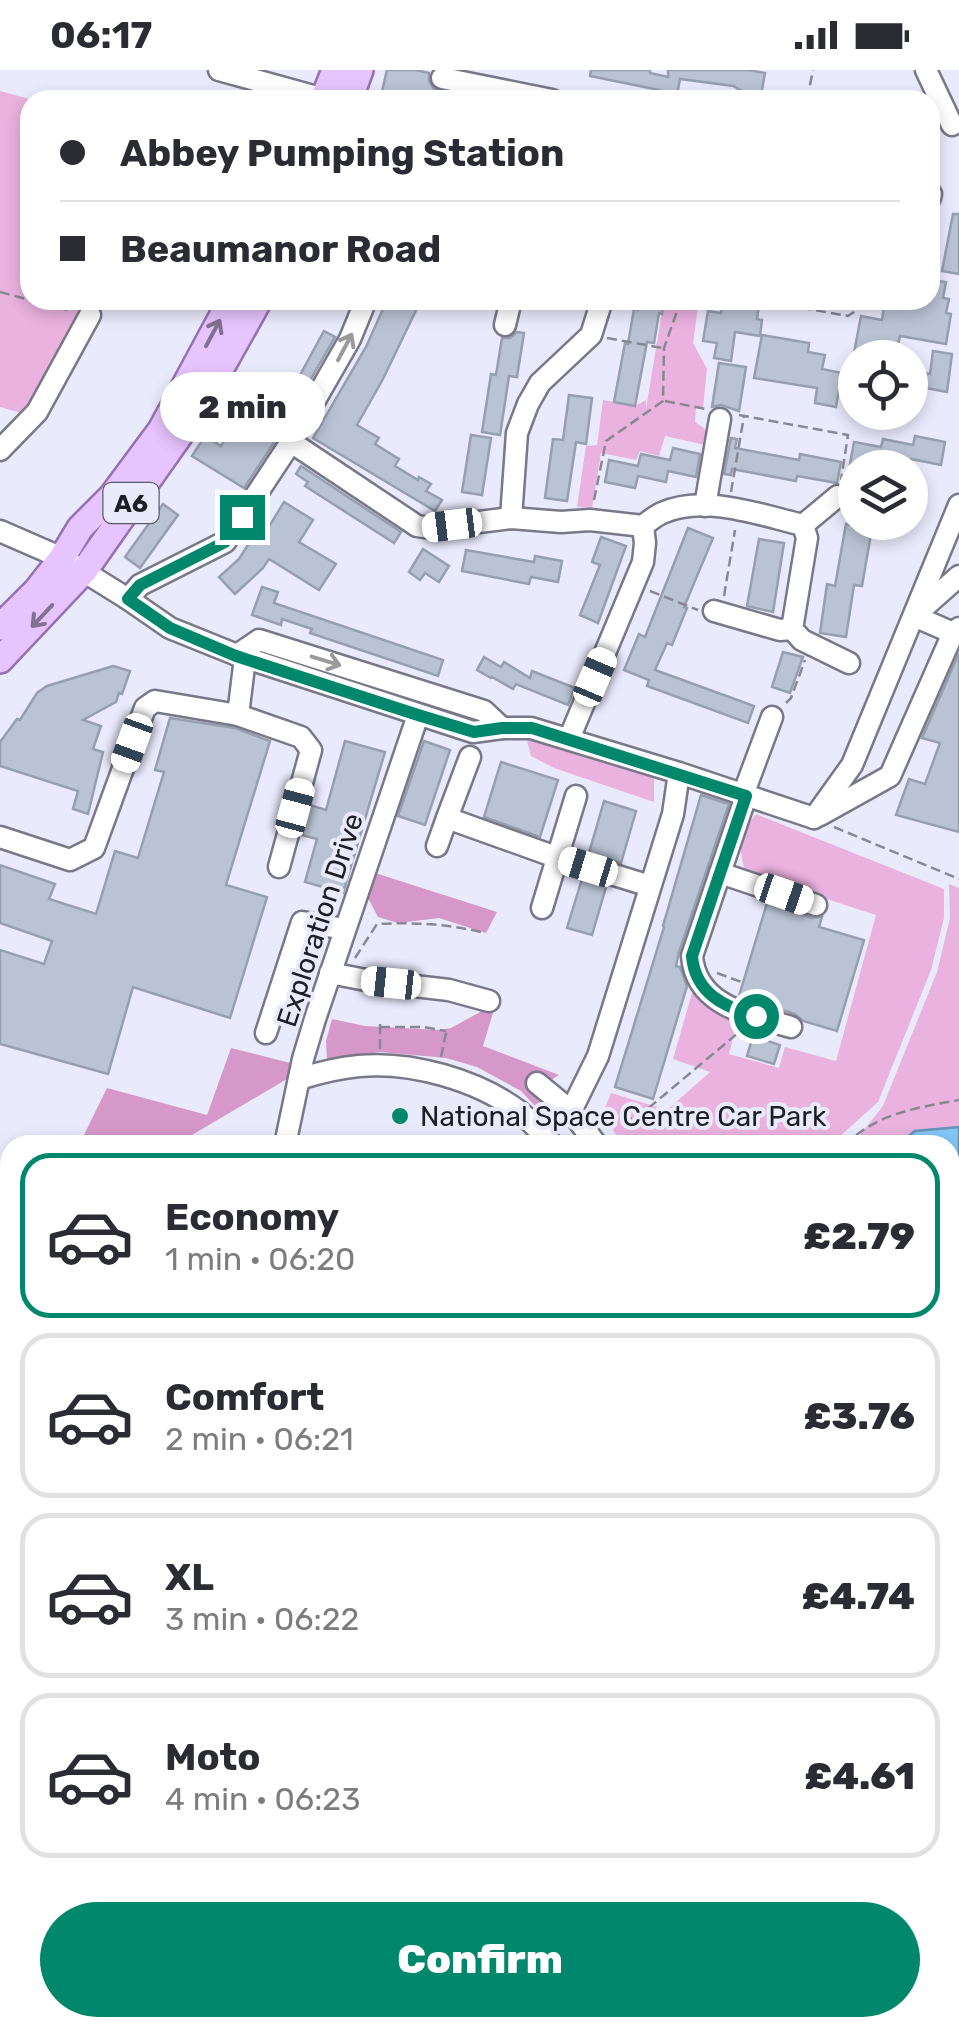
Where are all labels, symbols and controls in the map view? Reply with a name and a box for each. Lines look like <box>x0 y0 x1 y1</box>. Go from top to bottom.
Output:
text: 06:17 <box>50 12 152 58</box>
text: Abbey Pumping Station <box>120 130 564 176</box>
text: Beaumanor Road <box>120 226 441 272</box>
one-way arrow <box>204 319 224 349</box>
one-way arrow <box>335 333 355 363</box>
map controls <box>838 340 928 540</box>
button: locate <box>838 340 928 430</box>
callout: 2 min <box>160 372 324 442</box>
text: 2 min <box>198 388 287 426</box>
button: layers <box>838 450 928 540</box>
road number: A6 <box>104 483 158 523</box>
route end <box>220 495 265 540</box>
car <box>420 506 484 544</box>
one-way arrow <box>31 603 54 628</box>
car <box>569 644 621 710</box>
one-way arrow <box>310 654 341 672</box>
car <box>108 710 156 776</box>
car <box>273 775 317 841</box>
street label: Exploration Drive <box>270 809 370 1031</box>
car <box>555 844 621 890</box>
car <box>751 870 817 918</box>
car <box>360 965 422 1001</box>
route start <box>734 994 779 1039</box>
place label: National Space Centre Car Park <box>420 1100 827 1133</box>
marker: National Space Centre Car Park <box>389 1105 411 1127</box>
icon: car <box>45 1191 135 1281</box>
text: Economy <box>165 1194 339 1240</box>
text: £2.79 <box>803 1213 915 1259</box>
text: 1 min · 06:20 <box>165 1240 355 1278</box>
icon: car <box>45 1371 135 1461</box>
text: Comfort <box>165 1374 324 1420</box>
text: £3.76 <box>803 1393 915 1439</box>
text: 2 min · 06:21 <box>165 1420 354 1458</box>
icon: car <box>45 1551 135 1641</box>
text: XL <box>165 1554 214 1600</box>
text: £4.74 <box>801 1573 915 1619</box>
text: 3 min · 06:22 <box>165 1600 359 1638</box>
icon: car <box>45 1731 135 1821</box>
text: Moto <box>165 1734 261 1780</box>
text: £4.61 <box>804 1753 915 1799</box>
text: 4 min · 06:23 <box>165 1780 360 1818</box>
button: Confirm <box>40 1902 920 2017</box>

